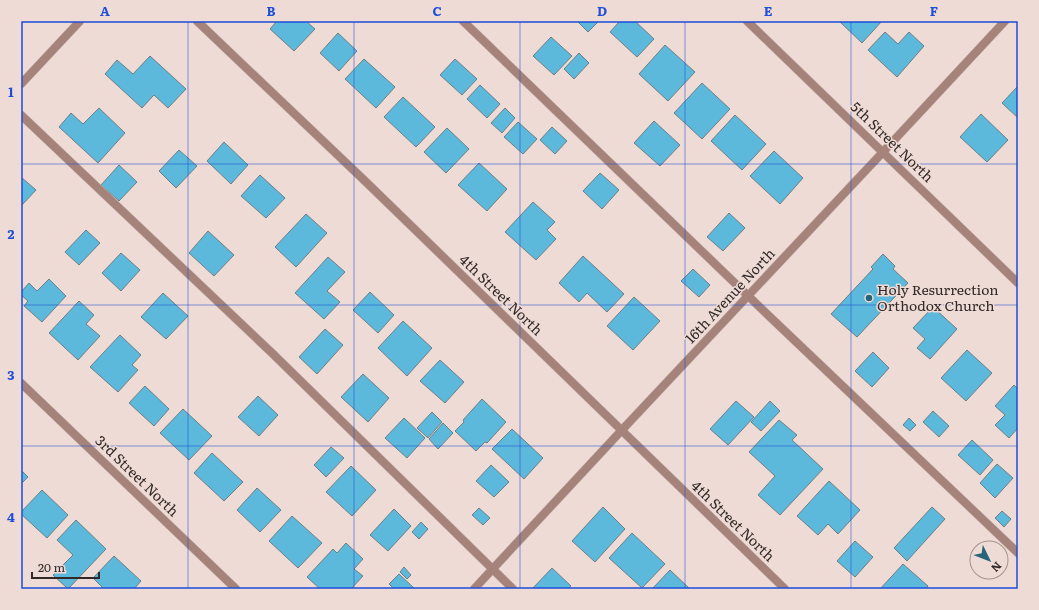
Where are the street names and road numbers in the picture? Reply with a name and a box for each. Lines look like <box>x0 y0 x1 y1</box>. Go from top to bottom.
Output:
street label: 5th Street North <box>847 96 939 186</box>
street label: 16th Avenue North <box>680 243 779 347</box>
street label: 4th Street North <box>456 249 548 339</box>
street label: 3rd Street North <box>92 430 184 520</box>
street label: 4th Street North <box>688 475 780 565</box>

